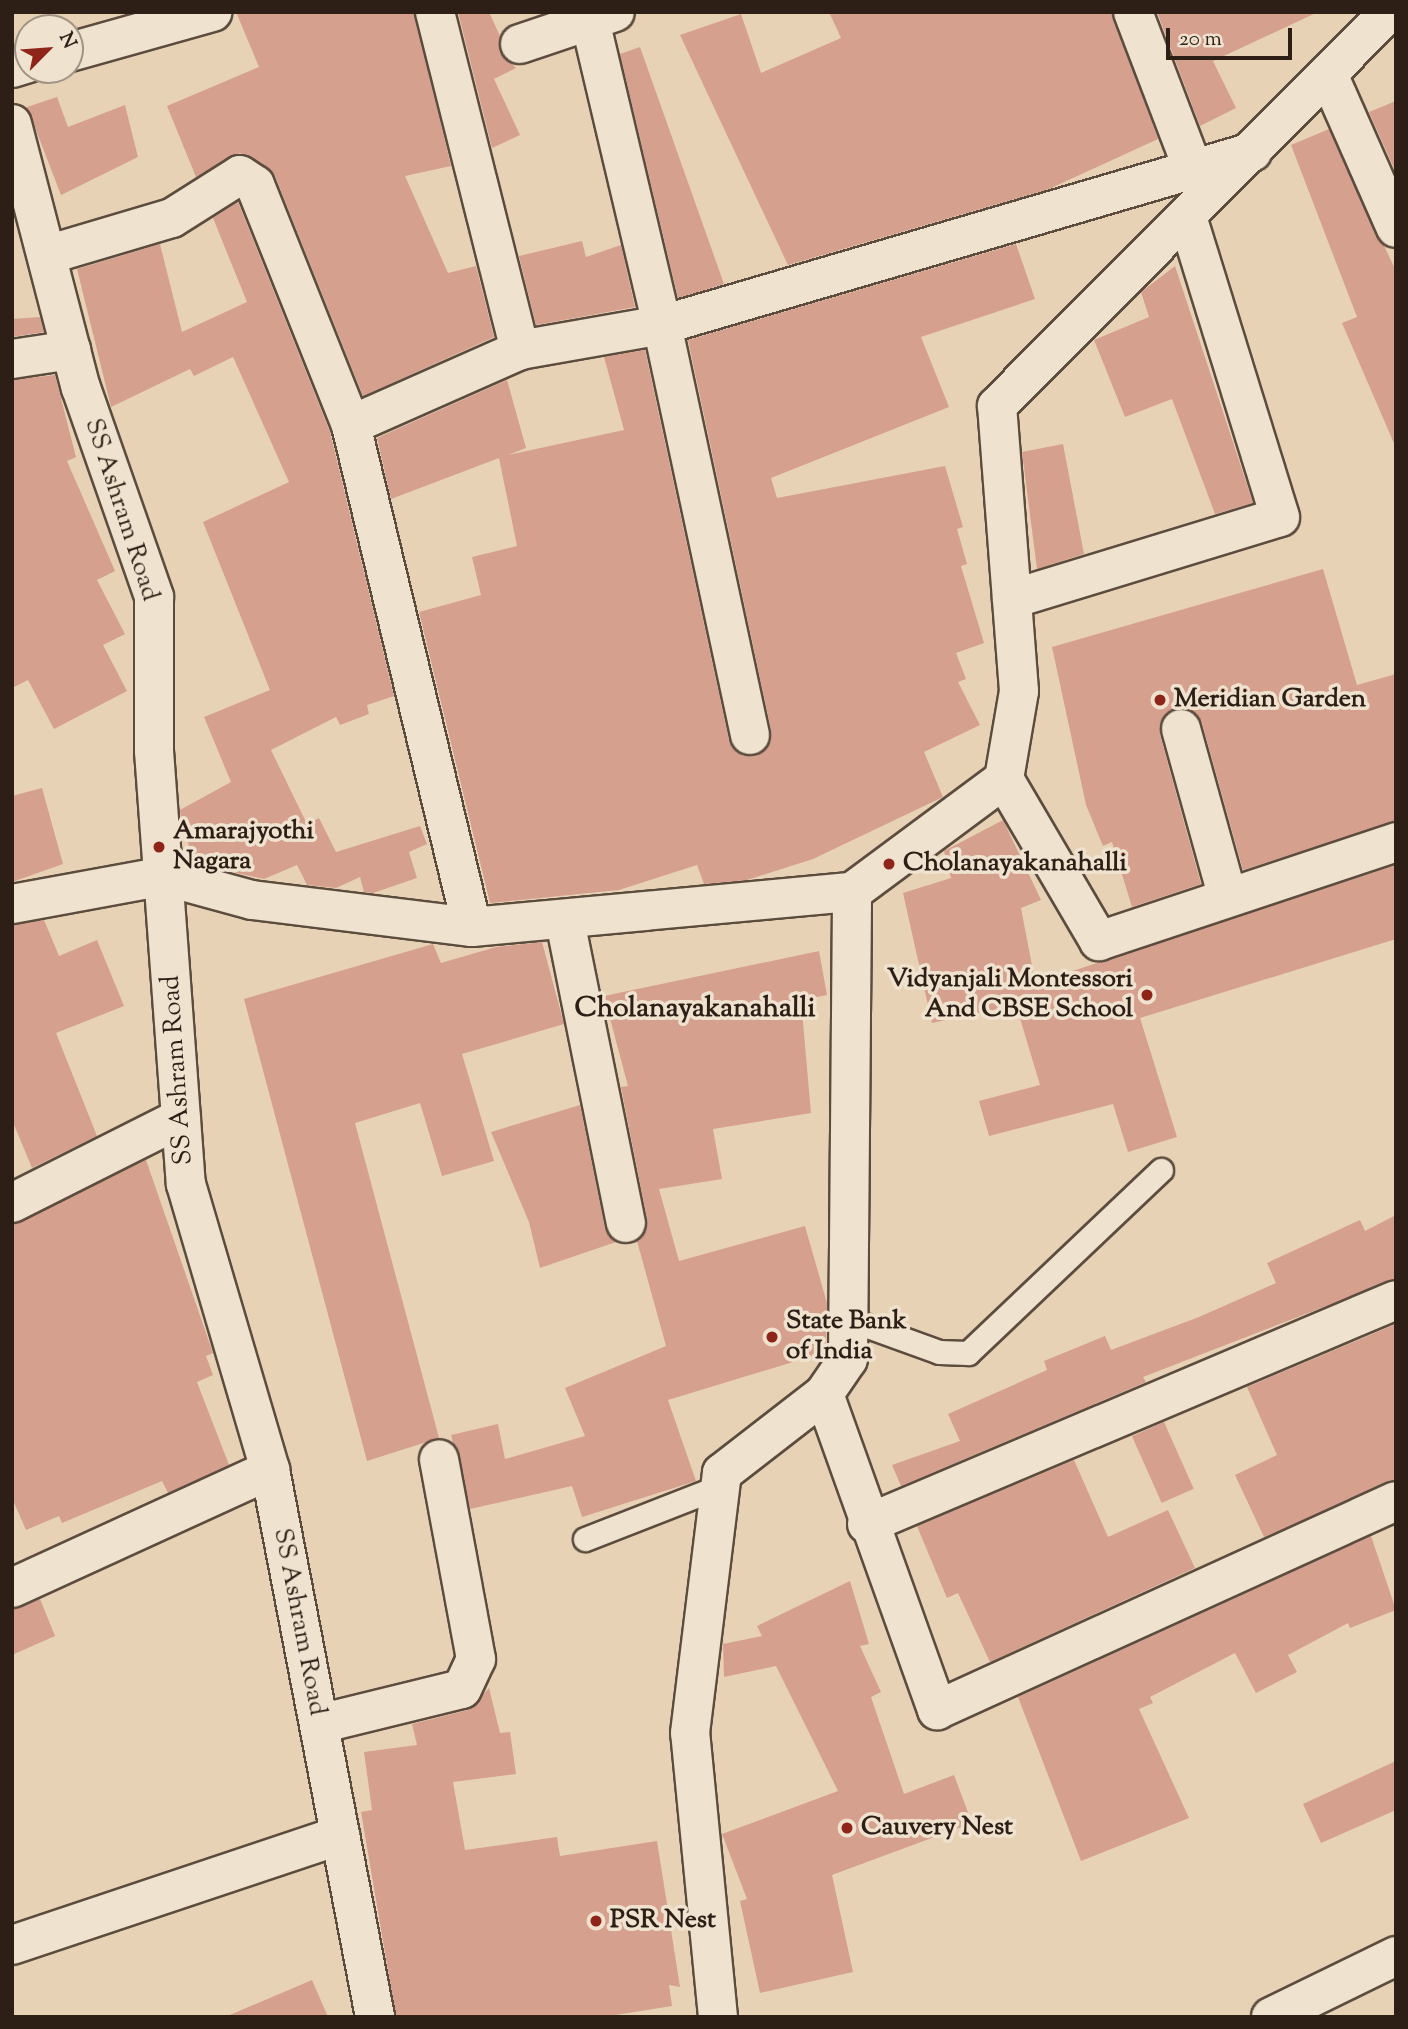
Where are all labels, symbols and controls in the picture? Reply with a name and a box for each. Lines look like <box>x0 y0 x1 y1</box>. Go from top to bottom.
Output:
north arrow <box>14 14 84 84</box>
scale bar <box>1170 14 1296 58</box>
text: 20 m <box>1179 25 1222 55</box>
text: N <box>51 28 82 53</box>
street label: SS Ashram Road <box>77 415 165 605</box>
place label: Meridian Garden <box>1174 684 1366 716</box>
marker: Meridian Garden <box>1152 692 1168 708</box>
place label: Amarajyothi Nagara <box>173 816 314 878</box>
marker: Amarajyothi Nagara <box>151 839 167 855</box>
place label: Cholanayakanahalli <box>903 848 1127 880</box>
marker: Cholanayakanahalli <box>881 856 897 872</box>
place label: Vidyanjali Montessori And CBSE School <box>887 964 1133 1026</box>
street label: SS Ashram Road <box>156 974 200 1166</box>
marker: Vidyanjali Montessori And CBSE School <box>1139 987 1155 1003</box>
district label: Cholanayakanahalli <box>574 992 816 1026</box>
place label: State Bank of India <box>786 1306 907 1368</box>
marker: State Bank of India <box>764 1329 780 1345</box>
street label: SS Ashram Road <box>266 1526 332 1718</box>
place label: Cauvery Nest <box>861 1812 1013 1844</box>
marker: Cauvery Nest <box>839 1820 855 1836</box>
place label: PSR Nest <box>610 1905 716 1937</box>
marker: PSR Nest <box>588 1913 604 1929</box>

